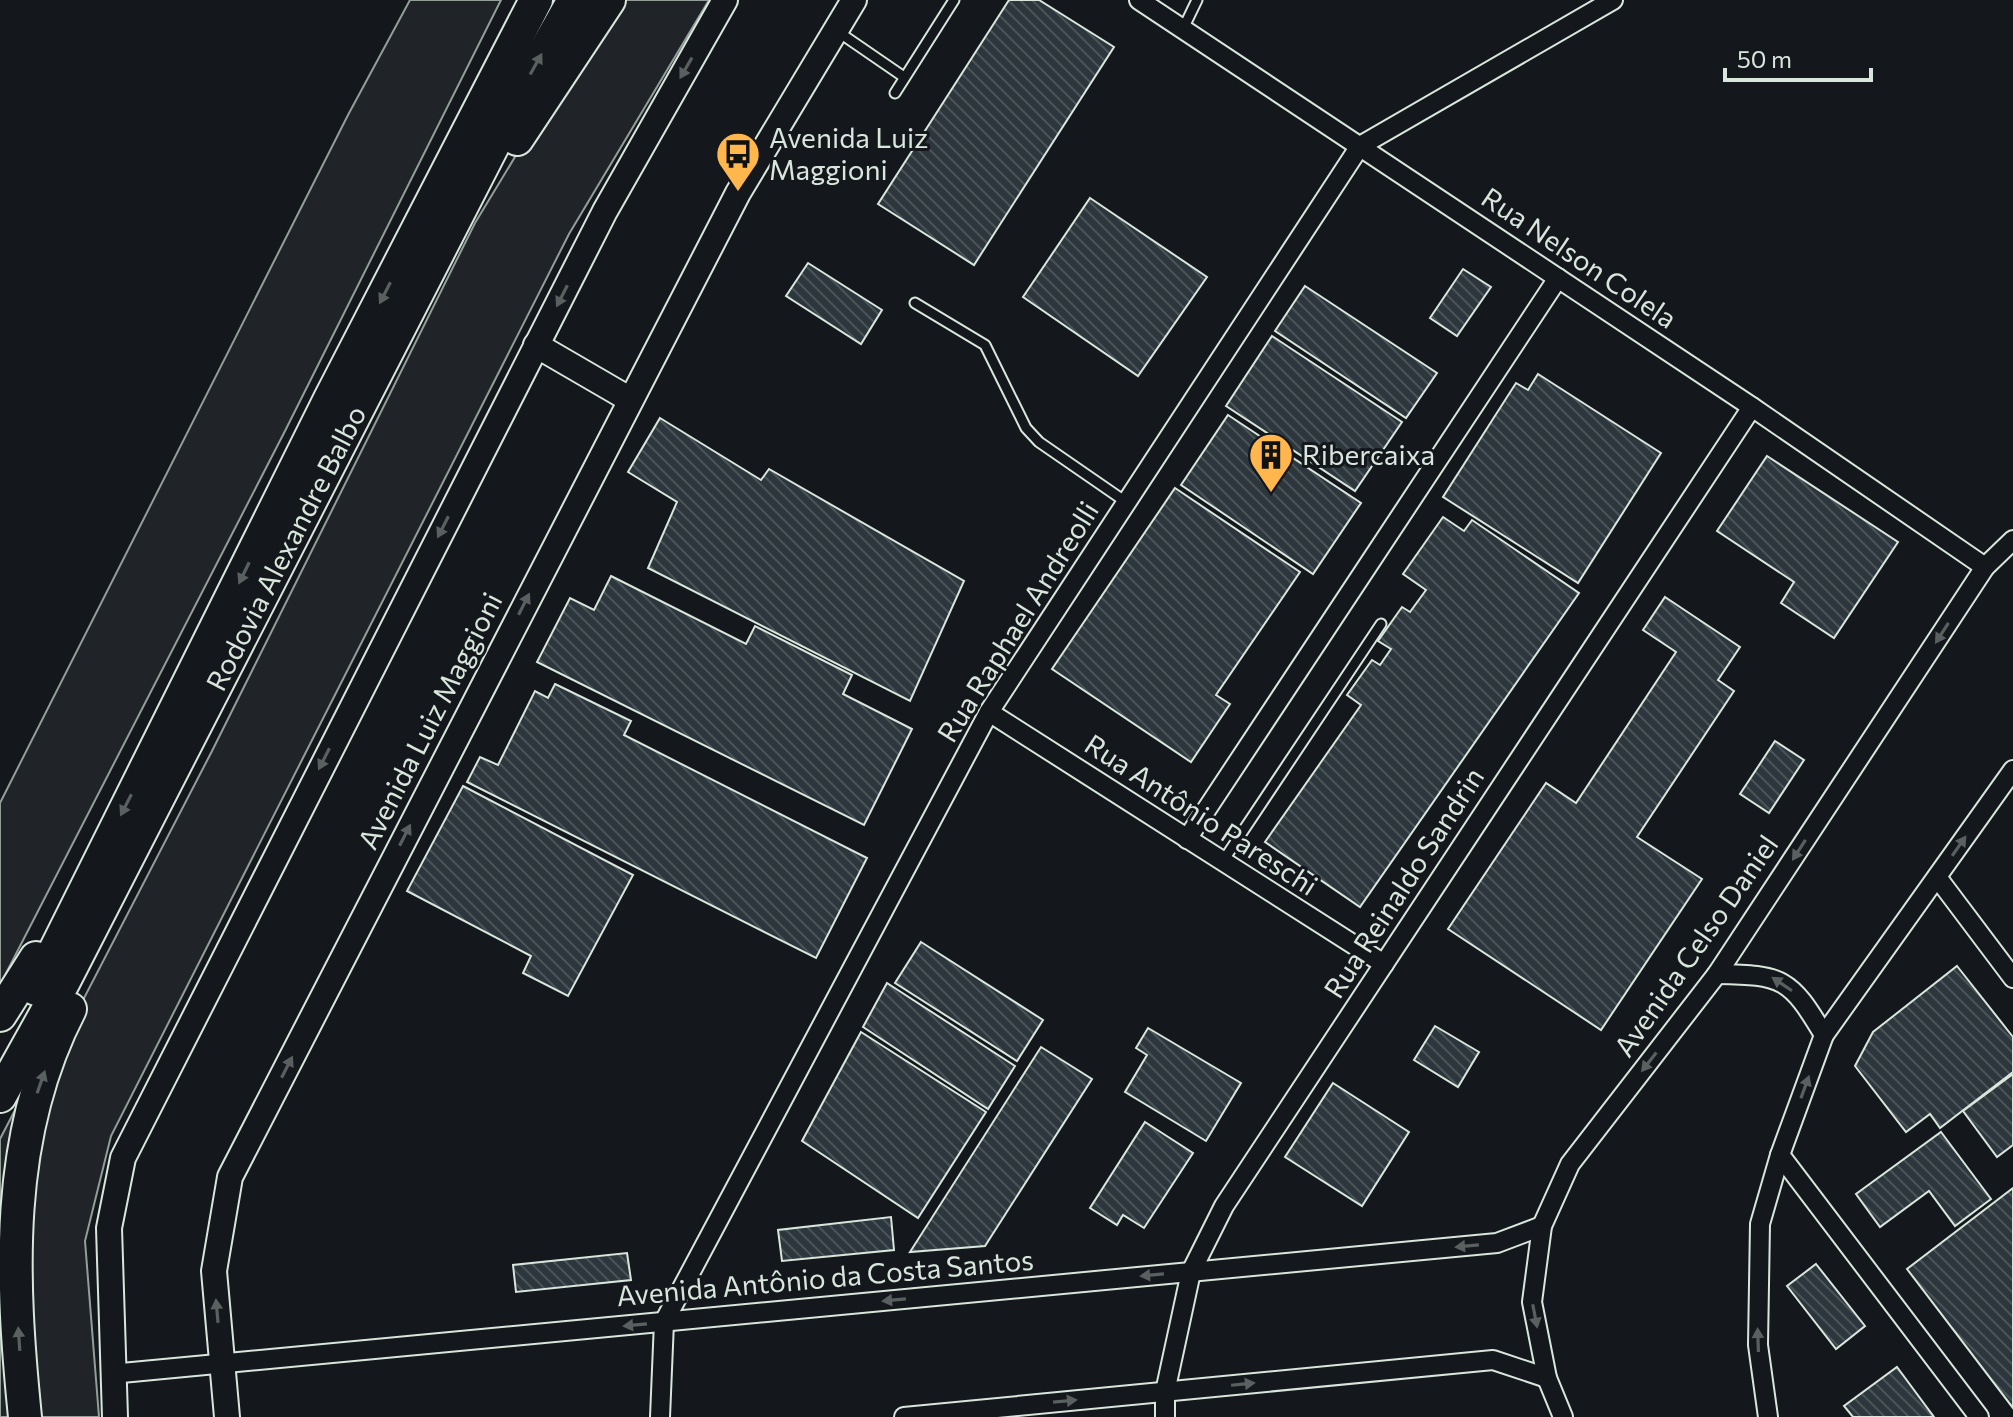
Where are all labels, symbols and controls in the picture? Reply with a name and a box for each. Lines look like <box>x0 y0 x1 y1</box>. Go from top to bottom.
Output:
scale bar <box>1725 32 1871 82</box>
text: 50 m <box>1737 44 1792 73</box>
one-way arrow <box>529 53 543 75</box>
one-way arrow <box>679 57 693 79</box>
place label: Avenida Luiz Maggioni <box>769 120 928 186</box>
bus stop icon: Avenida Luiz Maggioni <box>714 130 762 193</box>
street label: Rua Nelson Colela <box>1476 179 1683 335</box>
one-way arrow <box>378 282 392 304</box>
one-way arrow <box>555 285 569 307</box>
street label: Rodovia Alexandre Balbo <box>198 400 372 696</box>
building icon: Ribercaixa <box>1247 431 1295 494</box>
place label: Ribercaixa <box>1302 437 1435 471</box>
street label: Rua Raphael Andreolli <box>929 495 1105 748</box>
one-way arrow <box>436 516 450 539</box>
one-way arrow <box>237 562 251 585</box>
street label: Avenida Luiz Maggioni <box>350 587 509 854</box>
one-way arrow <box>517 592 531 615</box>
one-way arrow <box>1934 622 1949 643</box>
street label: Rua Antônio Pareschi <box>1079 726 1324 902</box>
one-way arrow <box>318 747 331 770</box>
street label: Rua Reinaldo Sandrin <box>1316 761 1490 1004</box>
one-way arrow <box>120 794 134 816</box>
one-way arrow <box>399 824 412 847</box>
street label: Avenida Celso Daniel <box>1606 828 1784 1063</box>
one-way arrow <box>1951 835 1966 856</box>
one-way arrow <box>1792 839 1807 861</box>
one-way arrow <box>1771 977 1793 992</box>
one-way arrow <box>1641 1052 1658 1072</box>
one-way arrow <box>280 1055 293 1078</box>
one-way arrow <box>36 1070 48 1094</box>
one-way arrow <box>1799 1075 1812 1099</box>
one-way arrow <box>1454 1239 1479 1252</box>
street label: Avenida Antônio da Costa Santos <box>615 1242 1035 1312</box>
one-way arrow <box>1140 1269 1165 1282</box>
one-way arrow <box>881 1294 906 1307</box>
one-way arrow <box>211 1298 224 1323</box>
one-way arrow <box>1529 1304 1542 1329</box>
one-way arrow <box>622 1318 647 1331</box>
one-way arrow <box>12 1326 25 1351</box>
one-way arrow <box>1752 1327 1765 1352</box>
one-way arrow <box>1231 1378 1256 1391</box>
one-way arrow <box>1053 1395 1078 1408</box>

